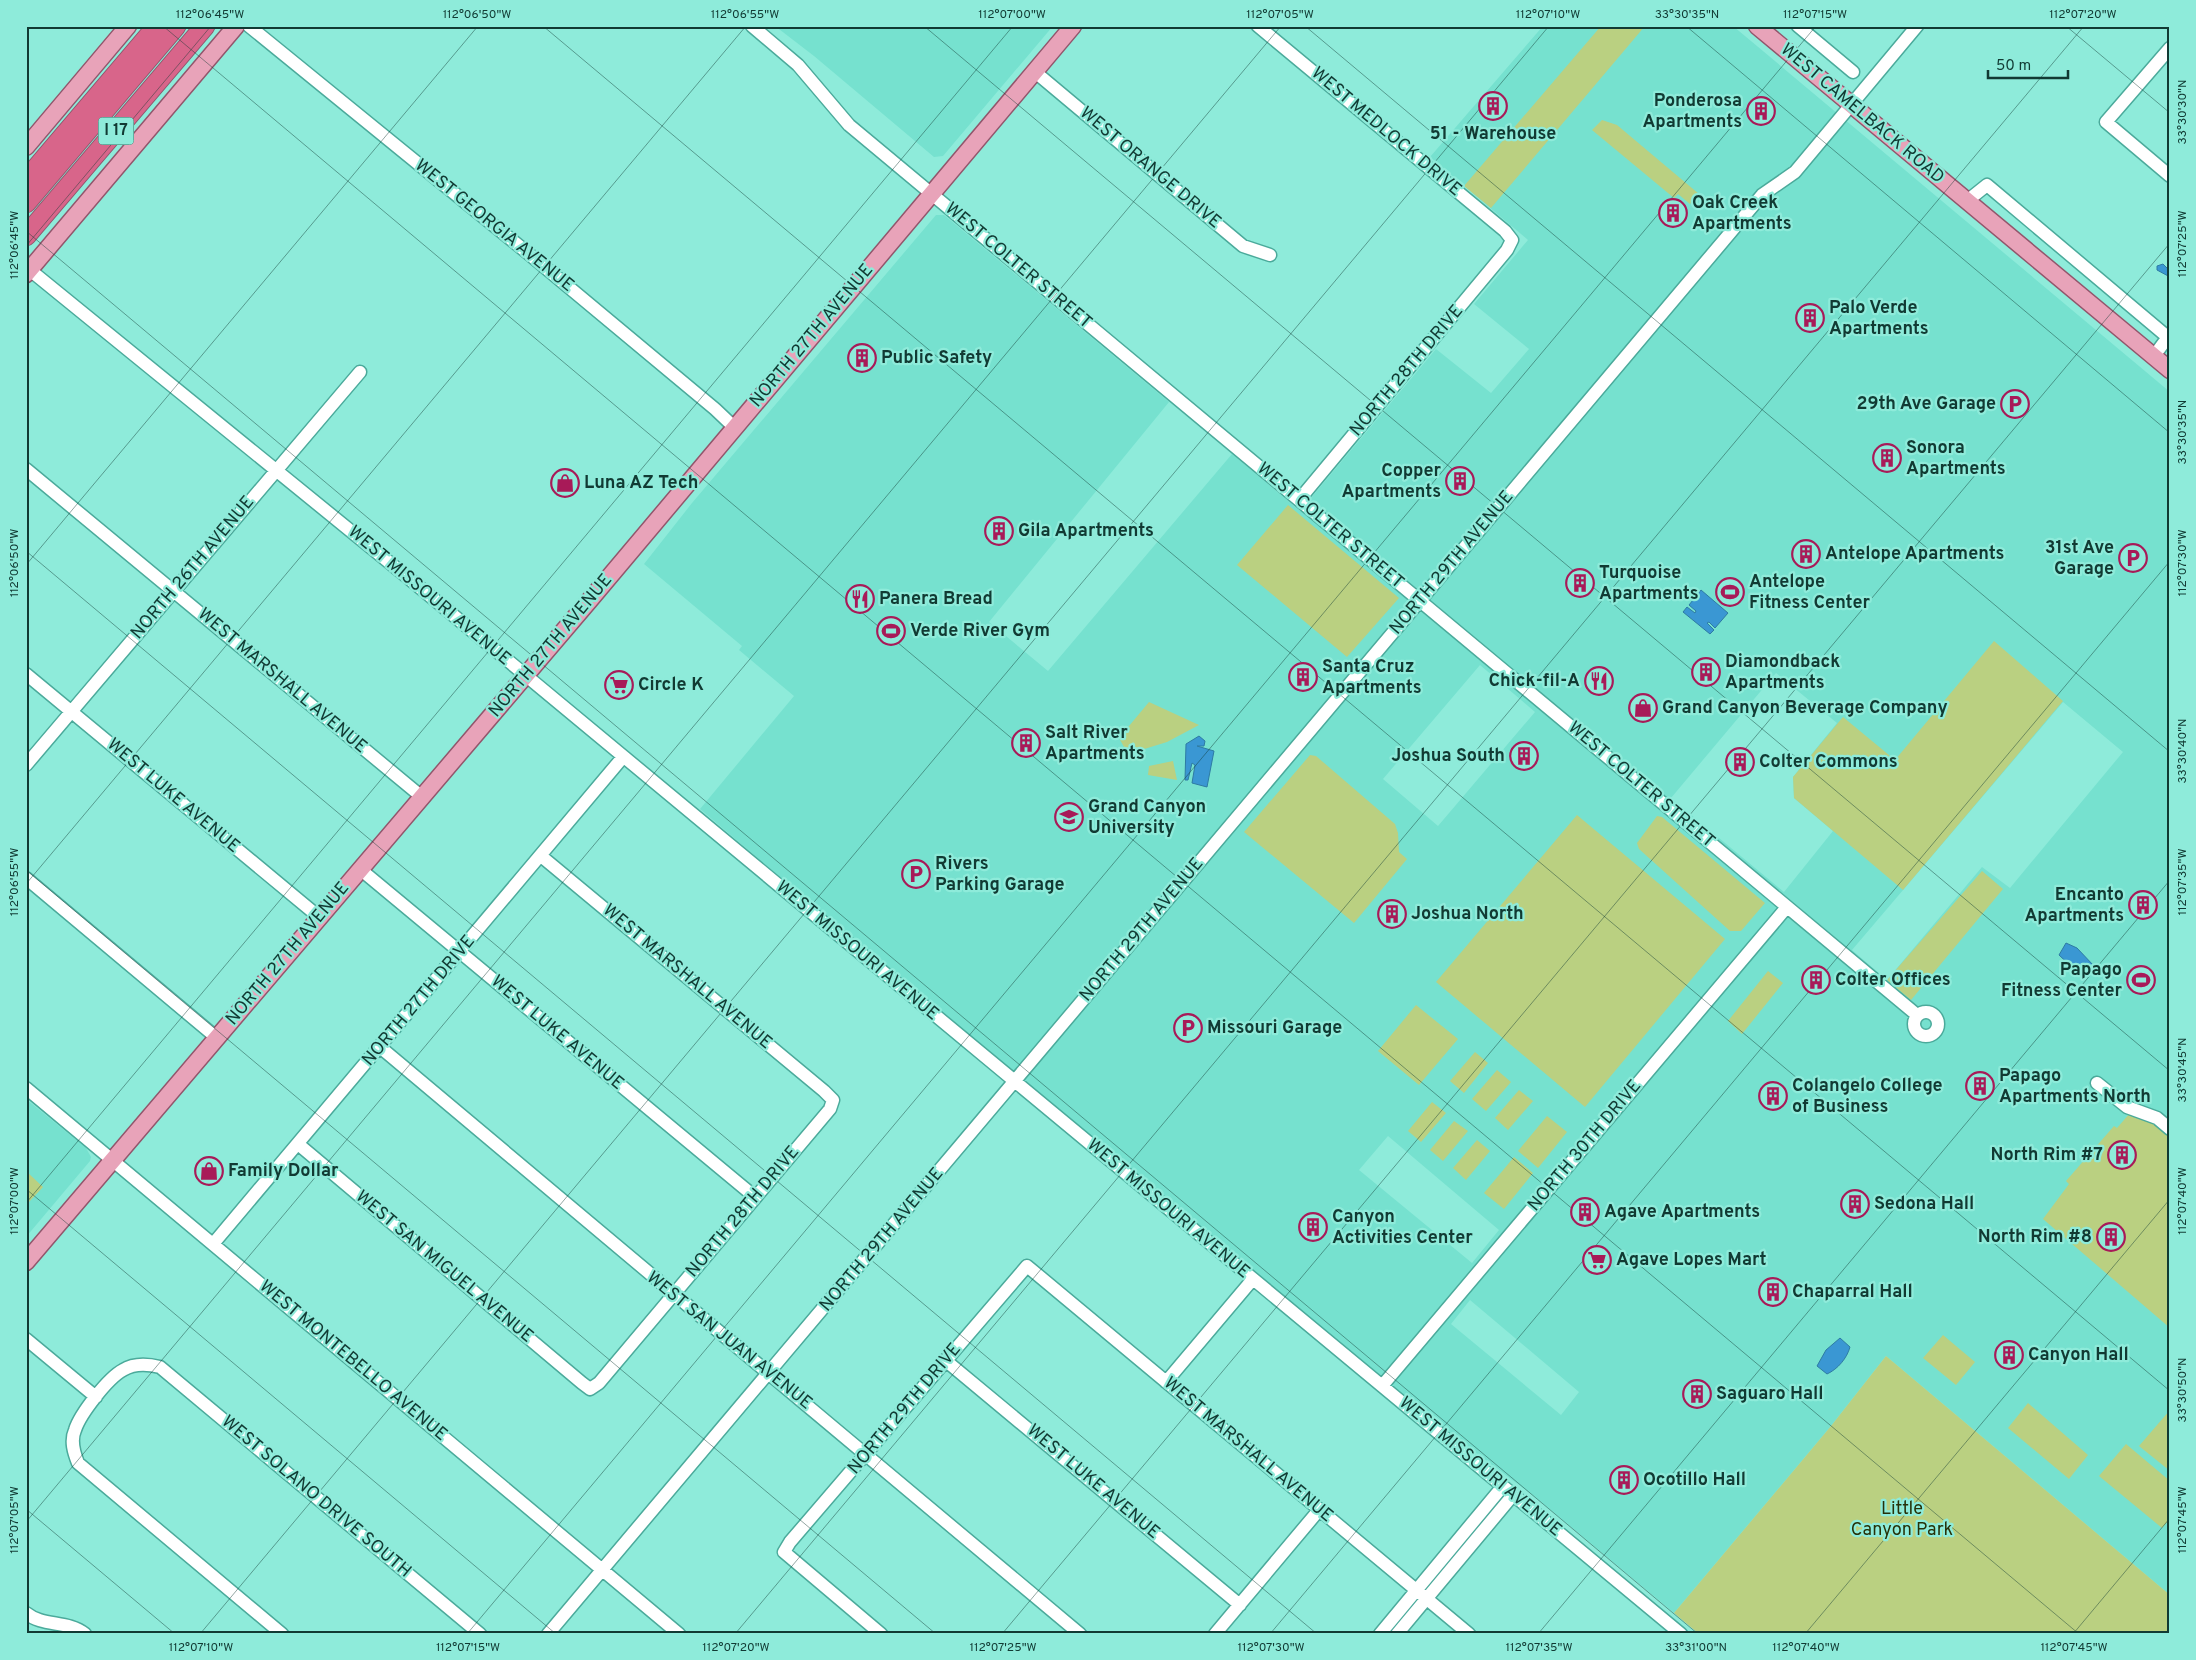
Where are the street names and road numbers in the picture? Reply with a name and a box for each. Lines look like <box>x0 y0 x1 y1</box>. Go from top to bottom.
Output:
street label: WEST CAMELBACK ROAD <box>1775 39 1949 189</box>
street label: WEST MEDLOCK DRIVE <box>1306 62 1466 202</box>
street label: WEST ORANGE DRIVE <box>1074 102 1226 234</box>
road number: I 17 <box>98 118 134 144</box>
street label: WEST GEORGIA AVENUE <box>410 155 578 297</box>
street label: WEST COLTER STREET <box>940 198 1096 334</box>
street label: NORTH 27TH AVENUE <box>745 259 879 413</box>
street label: NORTH 28TH DRIVE <box>1345 301 1469 441</box>
street label: WEST COLTER STREET <box>1252 458 1408 594</box>
street label: NORTH 29TH AVENUE <box>1385 486 1519 640</box>
street label: NORTH 26TH AVENUE <box>126 491 260 645</box>
street label: WEST MISSOURI AVENUE <box>343 521 515 671</box>
street label: NORTH 27TH AVENUE <box>484 569 618 723</box>
street label: WEST MARSHALL AVENUE <box>193 603 371 759</box>
street label: WEST COLTER STREET <box>1563 717 1719 853</box>
street label: WEST LUKE AVENUE <box>102 734 244 858</box>
street label: NORTH 29TH AVENUE <box>1075 853 1209 1007</box>
street label: WEST MISSOURI AVENUE <box>771 876 943 1026</box>
street label: NORTH 27TH AVENUE <box>221 877 355 1031</box>
street label: WEST MARSHALL AVENUE <box>598 899 776 1055</box>
street label: NORTH 27TH DRIVE <box>357 931 481 1071</box>
street label: WEST LUKE AVENUE <box>486 971 628 1095</box>
street label: NORTH 30TH DRIVE <box>1523 1075 1647 1217</box>
street label: WEST MISSOURI AVENUE <box>1082 1134 1254 1284</box>
street label: NORTH 28TH DRIVE <box>681 1142 805 1282</box>
street label: NORTH 29TH AVENUE <box>815 1163 949 1317</box>
street label: WEST SAN MIGUEL AVENUE <box>350 1186 538 1348</box>
street label: WEST SAN JUAN AVENUE <box>641 1267 817 1415</box>
street label: WEST MONTEBELLO AVENUE <box>254 1275 452 1447</box>
street label: NORTH 29TH DRIVE <box>843 1339 967 1479</box>
street label: WEST MARSHALL AVENUE <box>1159 1372 1337 1528</box>
street label: WEST MISSOURI AVENUE <box>1394 1392 1566 1542</box>
street label: WEST SOLANO DRIVE SOUTH <box>216 1411 416 1583</box>
street label: WEST LUKE AVENUE <box>1022 1420 1164 1544</box>

